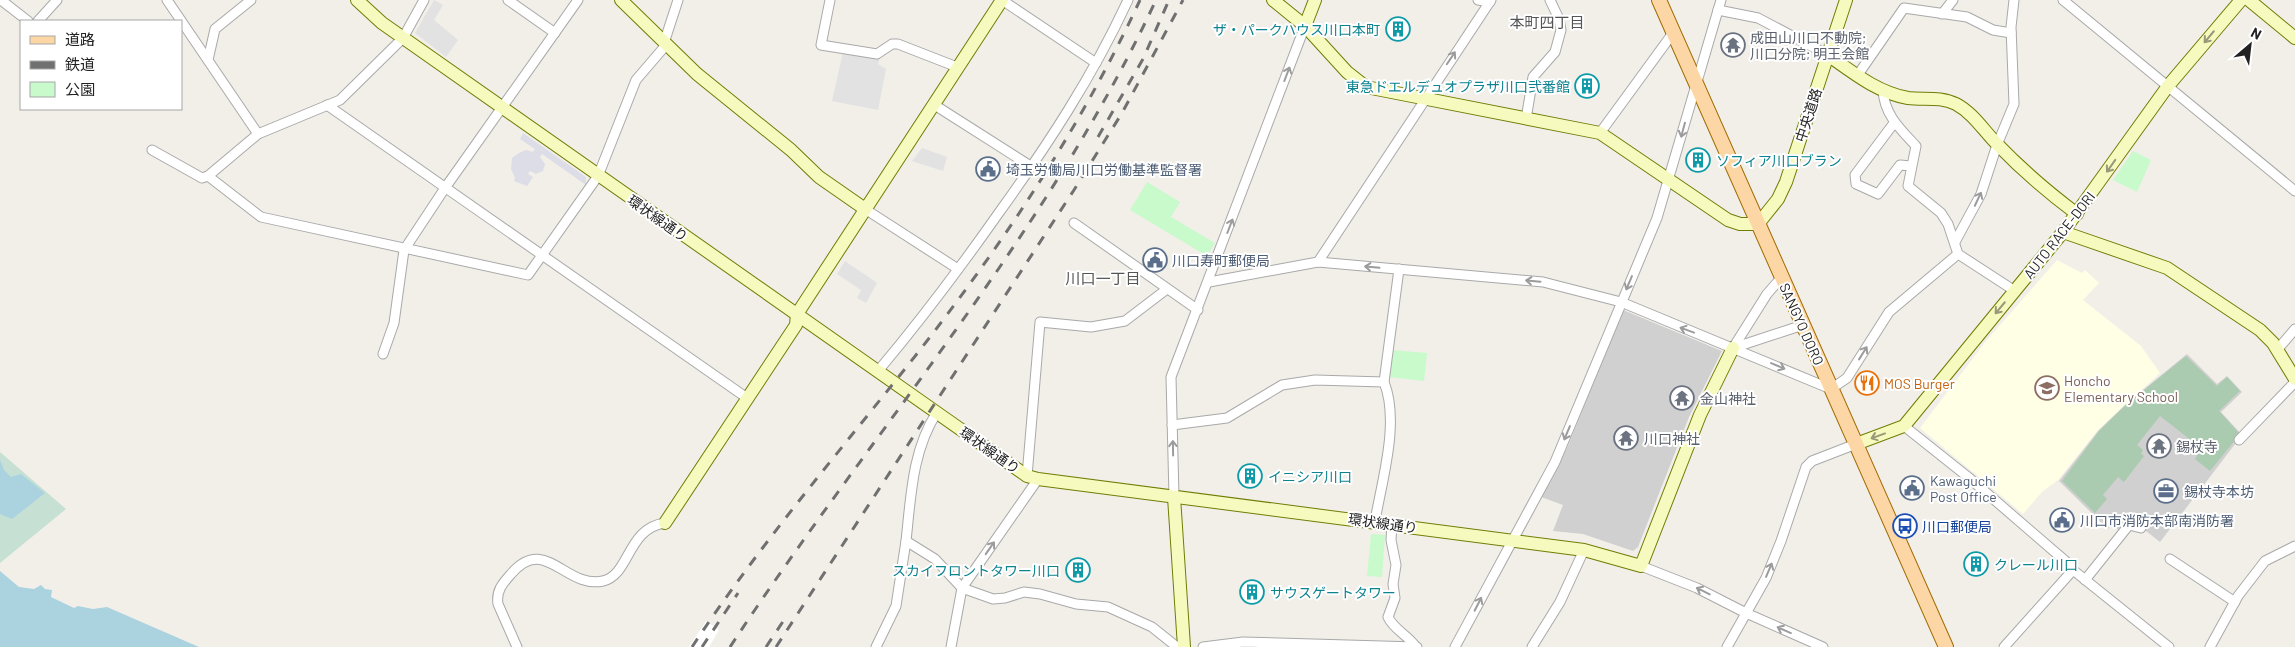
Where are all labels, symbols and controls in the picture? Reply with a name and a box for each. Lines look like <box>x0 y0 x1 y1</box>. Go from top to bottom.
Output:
district label: 本町四丁目 <box>1509 13 1585 31</box>
building icon: ザ・パークハウス川口本町 <box>1385 16 1411 42</box>
legend <box>20 20 182 110</box>
north arrow <box>2225 20 2275 70</box>
place label: ザ・パークハウス川口本町 <box>1213 21 1380 38</box>
text: N <box>2248 23 2264 43</box>
place label: 成田山川口不動院; 川口分院; 明王会館 <box>1750 29 1869 62</box>
text: 道路 <box>65 30 95 48</box>
one-way arrow <box>2204 30 2215 43</box>
temple icon: 成田山川口不動院; 川口分院; 明王会館 <box>1720 32 1746 58</box>
one-way arrow <box>1446 52 1456 66</box>
text: 鉄道 <box>65 55 95 73</box>
one-way arrow <box>1283 67 1292 82</box>
building icon: 東急ドエルデュオプラザ川口弐番館 <box>1574 73 1600 99</box>
place label: 東急ドエルデュオプラザ川口弐番館 <box>1346 78 1570 95</box>
text: 公園 <box>65 80 95 98</box>
street label: 中央道路 <box>1791 86 1825 144</box>
one-way arrow <box>1678 121 1688 137</box>
building icon: ソフィア川口ブラン <box>1685 147 1711 173</box>
place label: ソフィア川口ブラン <box>1716 152 1842 169</box>
public building icon: 埼玉労働局川口労働基準監督署 <box>975 156 1001 182</box>
one-way arrow <box>2106 159 2116 173</box>
place label: 埼玉労働局川口労働基準監督署 <box>1006 161 1202 178</box>
street label: AUTO RACE-DORI <box>2020 188 2098 282</box>
street label: 環状線通り <box>624 191 692 245</box>
one-way arrow <box>1973 192 1983 207</box>
one-way arrow <box>1226 219 1235 234</box>
public building icon: 川口寿町郵便局 <box>1142 247 1168 273</box>
place label: 川口寿町郵便局 <box>1172 252 1270 269</box>
one-way arrow <box>1364 262 1380 272</box>
district label: 川口一丁目 <box>1065 269 1141 287</box>
one-way arrow <box>1624 275 1634 290</box>
one-way arrow <box>1526 276 1542 285</box>
street label: SANGYO DORO <box>1776 280 1828 368</box>
one-way arrow <box>1994 301 2006 314</box>
one-way arrow <box>1680 325 1695 334</box>
one-way arrow <box>1858 347 1868 361</box>
one-way arrow <box>1770 362 1785 372</box>
restaurant icon: MOS Burger <box>1854 370 1880 396</box>
place label: Honcho Elementary School <box>2064 372 2178 405</box>
place label: MOS Burger <box>1884 375 1955 392</box>
school or university icon: Honcho Elementary School <box>2034 375 2060 401</box>
temple icon: 金山神社 <box>1669 385 1695 411</box>
place label: 金山神社 <box>1700 390 1756 407</box>
street label: 環状線通り <box>956 423 1024 477</box>
one-way arrow <box>1562 425 1571 440</box>
temple icon: 川口神社 <box>1613 425 1639 451</box>
place label: 川口神社 <box>1644 430 1700 447</box>
one-way arrow <box>1871 432 1886 441</box>
temple icon: 錫杖寺 <box>2146 433 2172 459</box>
place label: 錫杖寺 <box>2176 438 2218 455</box>
one-way arrow <box>1168 440 1178 456</box>
building icon: イニシア川口 <box>1237 463 1263 489</box>
place label: イニシア川口 <box>1268 468 1352 485</box>
place label: Kawaguchi Post Office <box>1930 472 1997 505</box>
public building icon: Kawaguchi Post Office <box>1899 475 1925 501</box>
office icon: 錫杖寺本坊 <box>2153 478 2179 504</box>
place label: 錫杖寺本坊 <box>2184 483 2254 500</box>
public building icon: 川口市消防本部南消防署 <box>2049 507 2075 533</box>
street label: 環状線通り <box>1347 510 1419 536</box>
place label: 川口市消防本部南消防署 <box>2080 512 2234 529</box>
bus stop icon: 川口郵便局 <box>1892 513 1918 539</box>
place label: 川口郵便局 <box>1922 518 1992 535</box>
one-way arrow <box>985 541 995 555</box>
building icon: クレール川口 <box>1963 551 1989 577</box>
place label: クレール川口 <box>1994 556 2078 573</box>
building icon: スカイフロントタワー川口 <box>1065 557 1091 583</box>
place label: スカイフロントタワー川口 <box>892 562 1060 579</box>
one-way arrow <box>1764 563 1774 578</box>
building icon: サウスゲートタワー <box>1239 579 1265 605</box>
place label: サウスゲートタワー <box>1270 584 1396 601</box>
one-way arrow <box>1696 586 1711 595</box>
one-way arrow <box>1474 597 1483 612</box>
one-way arrow <box>1777 625 1792 634</box>

